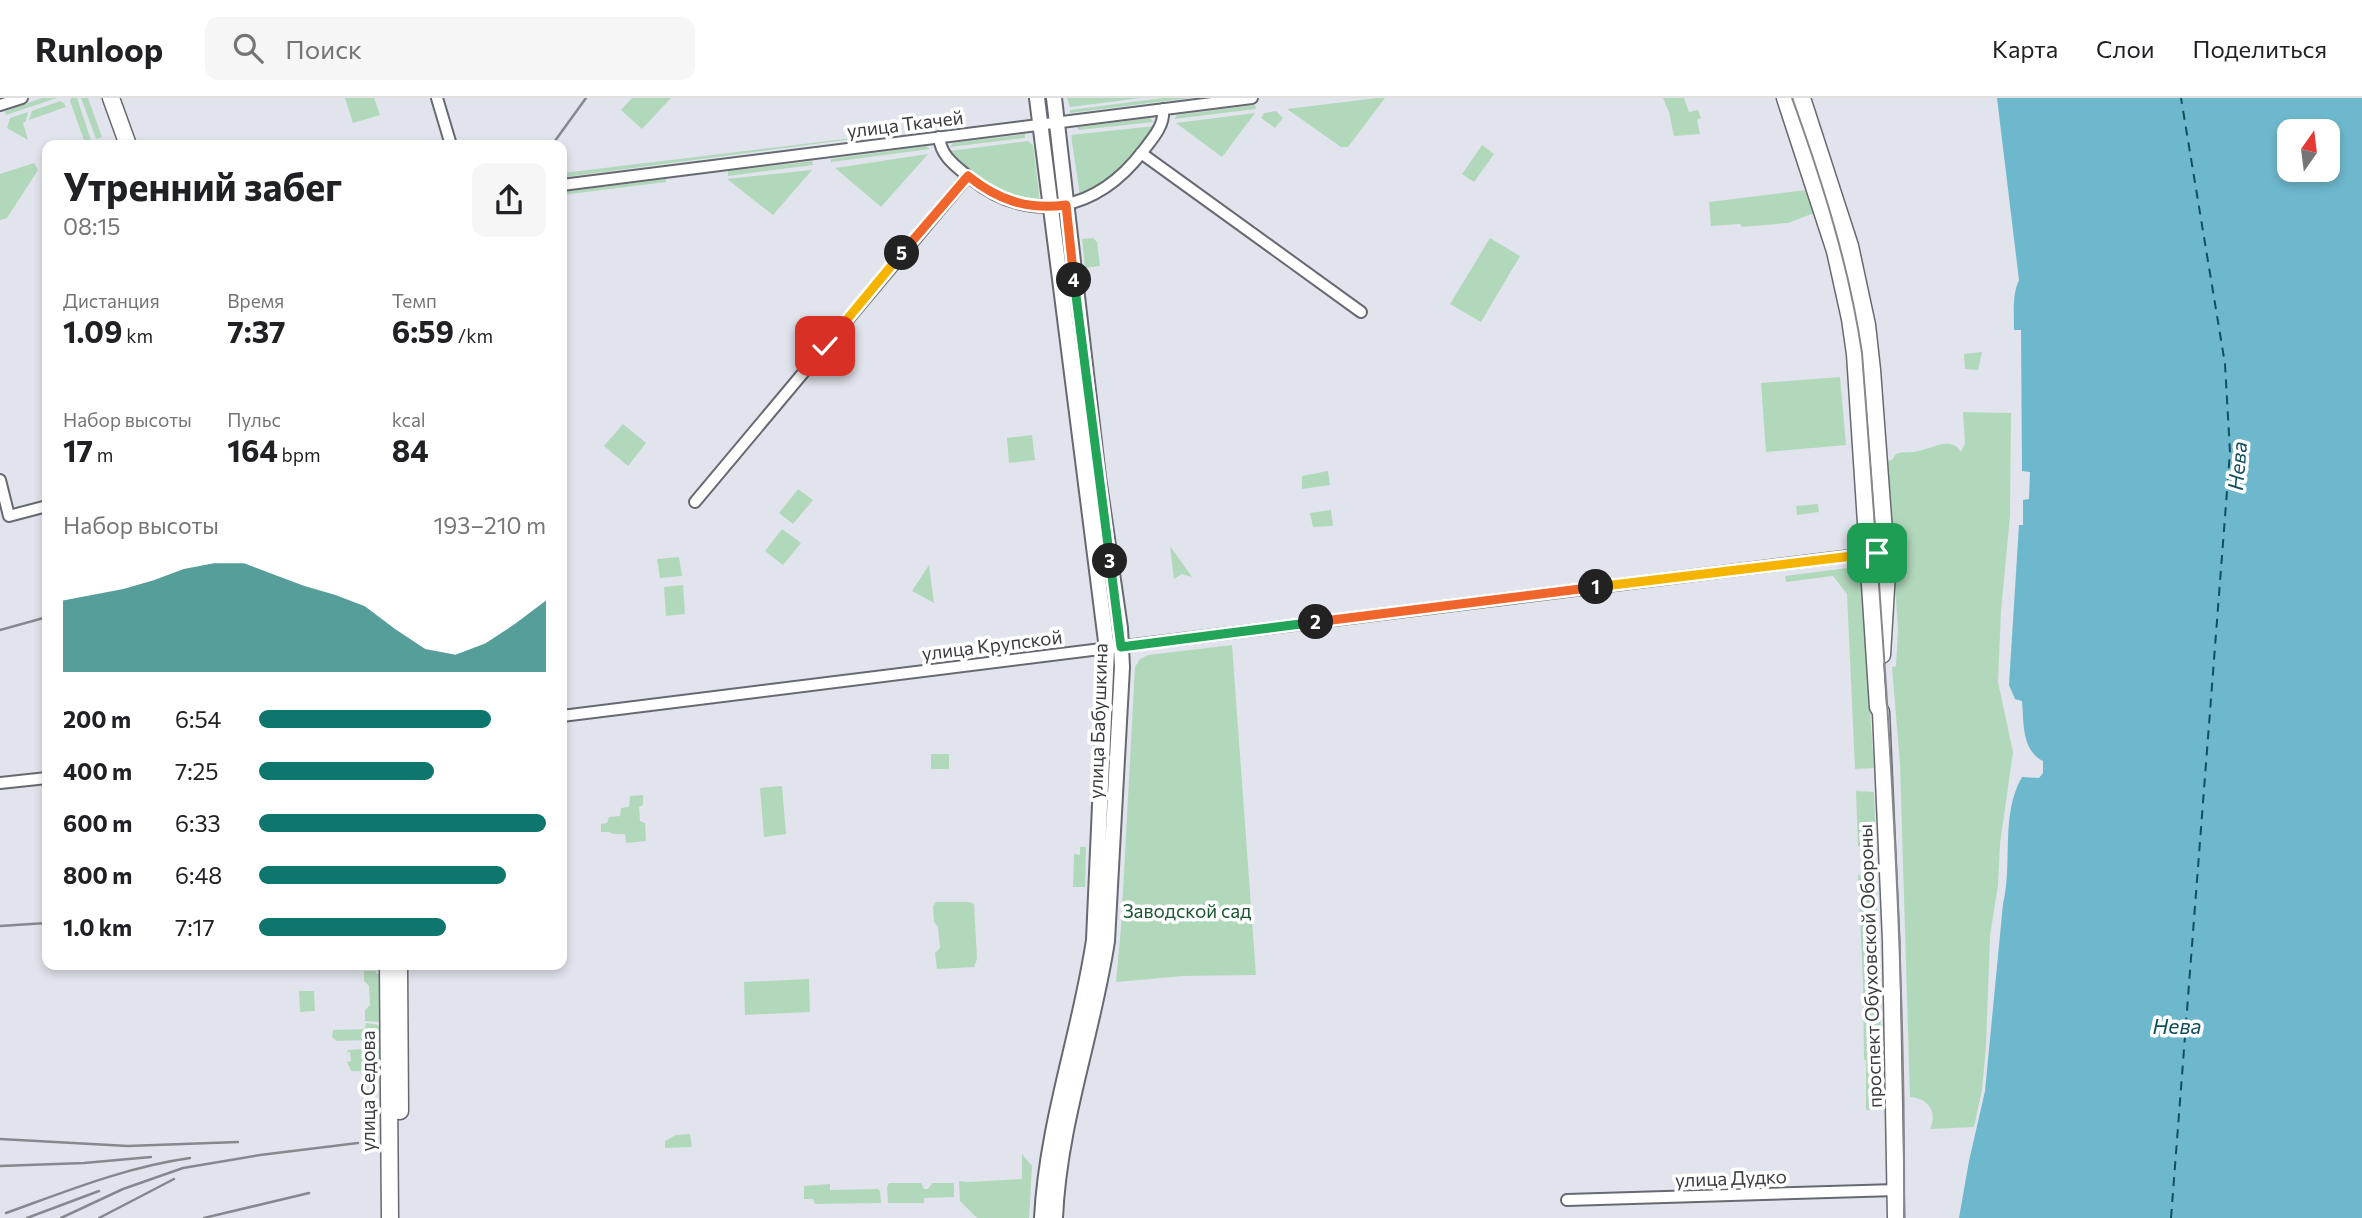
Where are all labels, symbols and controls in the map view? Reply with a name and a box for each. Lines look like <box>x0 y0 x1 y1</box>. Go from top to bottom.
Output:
search box <box>205 17 695 80</box>
text: Runloop <box>35 28 163 69</box>
icon: search <box>229 29 267 67</box>
text: Поиск <box>285 33 362 64</box>
text: Карта <box>1992 34 2058 63</box>
text: Слои <box>2096 34 2154 63</box>
text: Поделиться <box>2192 34 2327 63</box>
street label: улица Ткачей <box>845 105 965 142</box>
north arrow <box>2277 119 2340 182</box>
map controls <box>2277 119 2340 182</box>
text: Утренний забег <box>63 162 342 209</box>
button: share <box>472 163 546 237</box>
text: 08:15 <box>63 212 120 240</box>
pin: 5 <box>884 236 920 270</box>
text: 5 <box>896 241 907 264</box>
pin: 4 <box>1056 262 1092 298</box>
text: 4 <box>1068 268 1079 291</box>
text: Дистанция <box>63 289 160 312</box>
text: Время <box>227 289 284 312</box>
text: Темп <box>392 289 437 312</box>
text: 1.09 <box>63 312 123 349</box>
text: 7:37 <box>227 312 285 349</box>
text: 6:59 <box>392 312 454 349</box>
pin <box>795 316 855 376</box>
text: km <box>123 324 153 347</box>
text: /km <box>454 324 493 347</box>
icon: check <box>806 327 844 365</box>
text: Набор высоты <box>63 408 192 431</box>
text: Пульс <box>227 408 281 431</box>
text: kcal <box>392 408 426 431</box>
text: 17 <box>63 431 93 468</box>
text: 164 <box>227 431 278 468</box>
text: 84 <box>392 431 429 468</box>
water label: Нева <box>2222 440 2251 491</box>
text: m <box>93 443 113 466</box>
text: bpm <box>278 443 321 466</box>
text: Набор высоты <box>63 511 219 539</box>
text: 193–210 m <box>434 511 546 539</box>
pin <box>1847 523 1907 583</box>
icon: arrive <box>1858 534 1896 572</box>
pin: 3 <box>1092 544 1128 578</box>
text: 3 <box>1104 549 1115 572</box>
pin: 1 <box>1578 570 1614 604</box>
text: 1 <box>1591 575 1600 598</box>
pin: 2 <box>1298 604 1334 640</box>
text: 2 <box>1310 610 1321 633</box>
street label: улица Крупской <box>920 624 1063 665</box>
street label: улица Бабушкина <box>1083 643 1112 799</box>
text: 200 m <box>63 705 131 733</box>
text: 6:54 <box>175 705 221 733</box>
text: 400 m <box>63 757 132 785</box>
text: 7:25 <box>175 757 219 785</box>
text: 600 m <box>63 809 132 837</box>
text: 6:33 <box>175 809 221 837</box>
street label: проспект Обуховской Обороны <box>1853 824 1886 1109</box>
text: 800 m <box>63 861 132 889</box>
text: 6:48 <box>175 861 222 889</box>
park label: Заводской сад <box>1123 899 1251 922</box>
text: 1.0 km <box>63 913 132 941</box>
text: 7:17 <box>175 913 215 941</box>
water label: Нева <box>2153 1013 2202 1038</box>
street label: улица Седова <box>356 1030 379 1152</box>
street label: улица Дудко <box>1675 1164 1787 1191</box>

